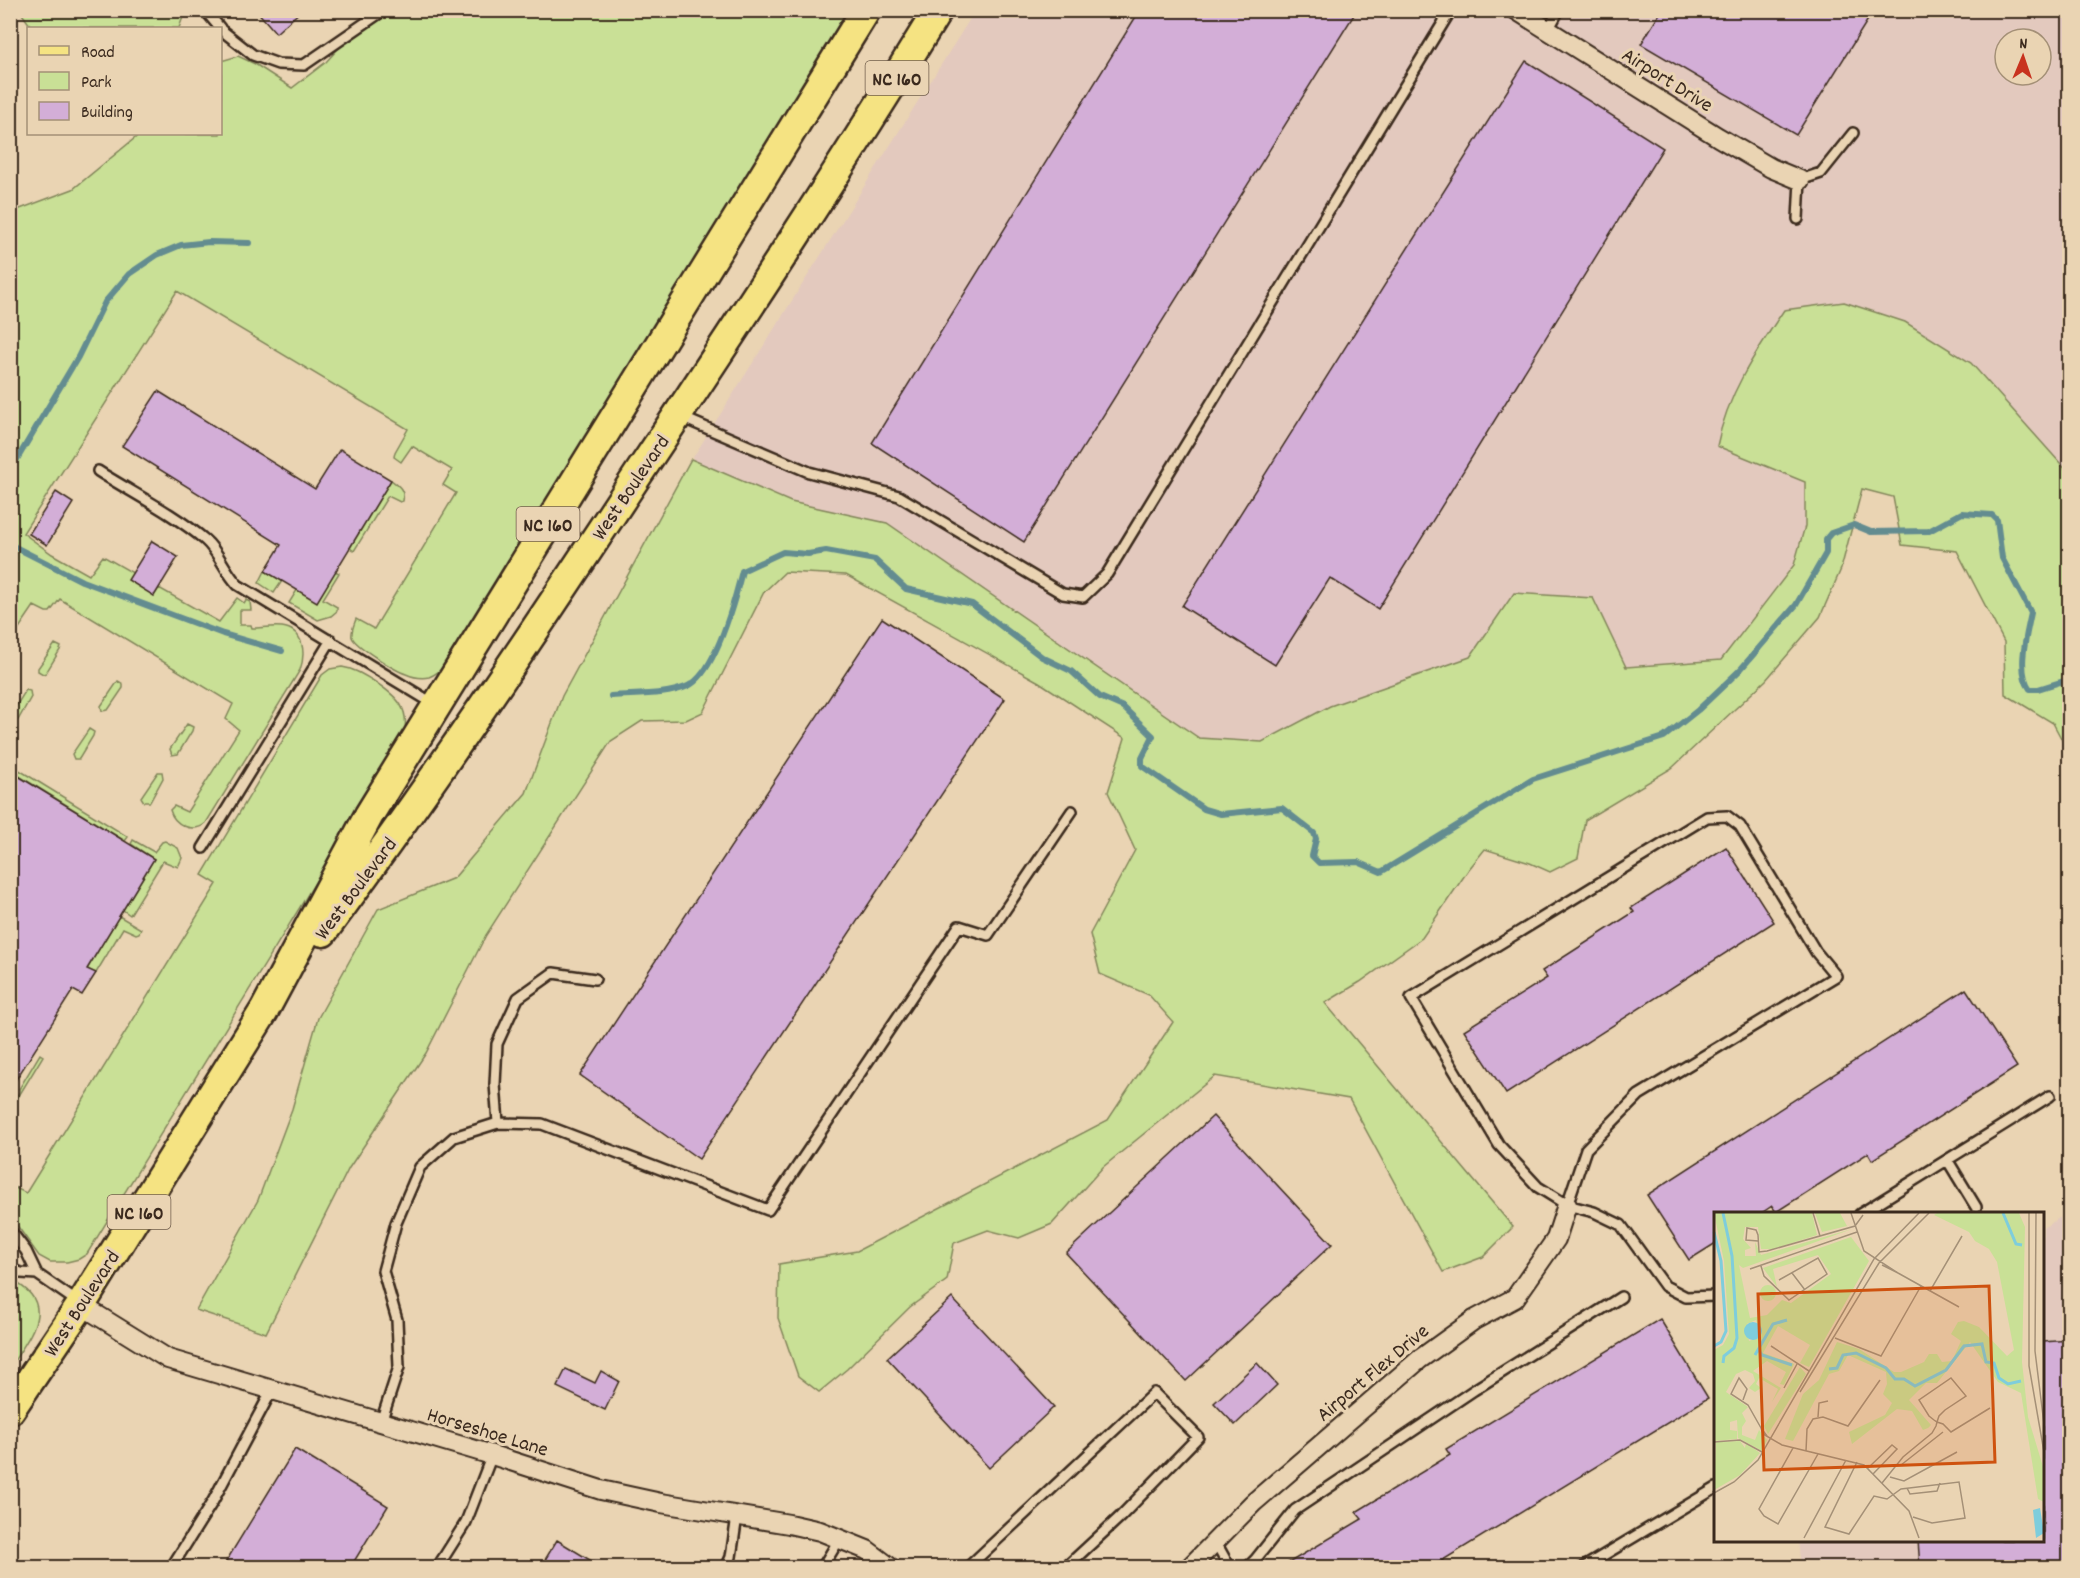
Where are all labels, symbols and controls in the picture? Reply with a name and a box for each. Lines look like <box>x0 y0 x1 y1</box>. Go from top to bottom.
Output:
legend <box>27 27 222 135</box>
north arrow <box>1993 27 2053 87</box>
text: N <box>2019 33 2028 56</box>
text: Road <box>81 41 115 66</box>
street label: Airport Drive <box>1615 42 1718 122</box>
road number: NC 160 <box>866 61 928 95</box>
text: Park <box>81 71 112 96</box>
text: Building <box>81 101 133 126</box>
street label: West Boulevard <box>586 430 679 547</box>
road number: NC 160 <box>516 507 580 541</box>
street label: West Boulevard <box>309 832 406 947</box>
road number: NC 160 <box>108 1195 170 1229</box>
inset map <box>1714 1212 2044 1542</box>
street label: West Boulevard <box>38 1246 129 1364</box>
street label: Airport Flex Drive <box>1311 1318 1437 1431</box>
street label: Horseshoe Lane <box>423 1401 551 1467</box>

